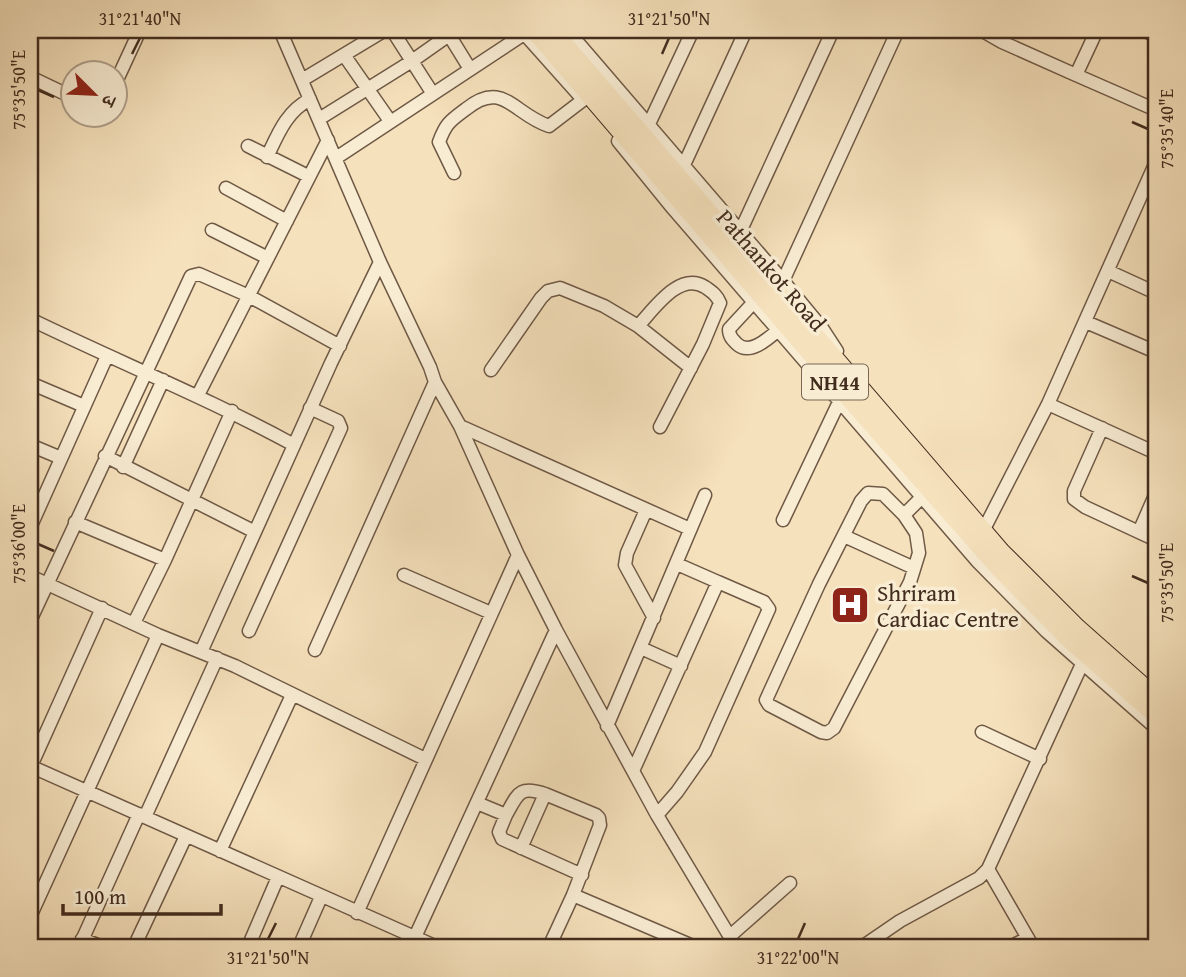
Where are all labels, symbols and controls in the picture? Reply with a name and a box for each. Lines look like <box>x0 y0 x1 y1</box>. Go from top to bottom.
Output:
text: 31°21'40"N <box>99 5 182 32</box>
text: 31°21'50"N <box>628 5 711 32</box>
text: 75°35'50"E <box>5 50 32 130</box>
north arrow <box>60 60 130 130</box>
text: उ <box>94 89 125 112</box>
text: 75°35'40"E <box>1153 89 1180 169</box>
street label: Pathankot Road <box>710 202 835 339</box>
road number: NH44 <box>802 364 868 400</box>
text: 75°36'00"E <box>5 504 32 584</box>
text: 75°35'50"E <box>1153 543 1180 623</box>
place label: Shriram Cardiac Centre <box>877 576 1019 635</box>
hospital icon: Shriram Cardiac Centre <box>829 584 871 626</box>
scale bar <box>63 872 220 916</box>
text: 100 m <box>74 881 126 912</box>
text: 31°21'50"N <box>227 944 310 971</box>
text: 31°22'00"N <box>757 944 840 971</box>

